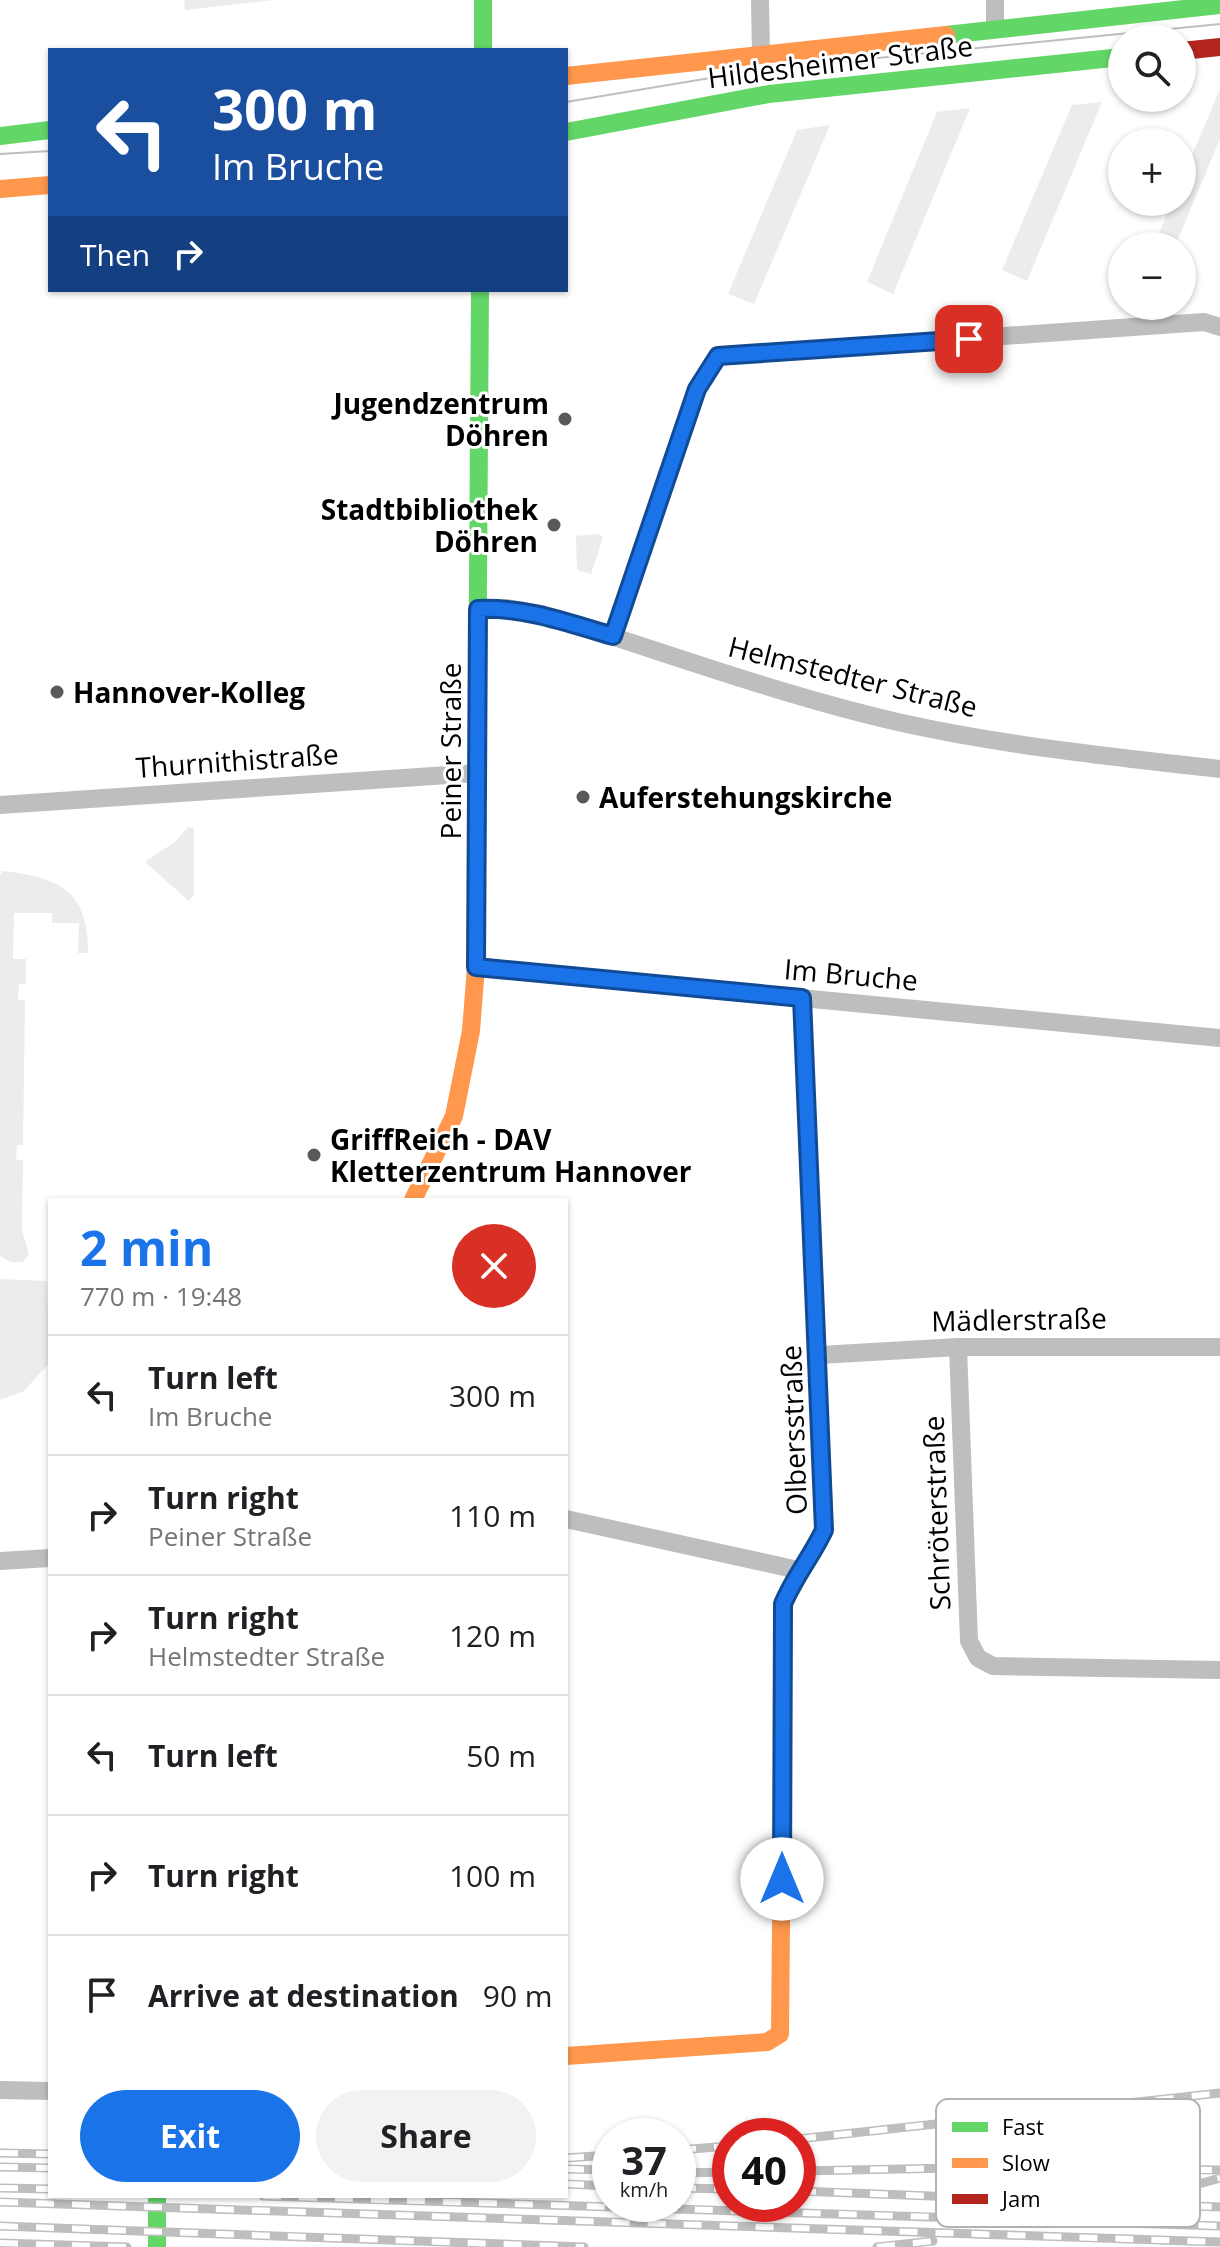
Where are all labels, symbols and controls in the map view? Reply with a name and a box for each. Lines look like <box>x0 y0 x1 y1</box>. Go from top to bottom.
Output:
map controls <box>1108 24 1196 320</box>
button: search <box>1108 24 1196 112</box>
street label: Hildesheimer Straße <box>705 26 975 96</box>
text: 300 m <box>212 70 378 146</box>
icon: left <box>80 80 184 184</box>
button: + <box>1108 128 1196 216</box>
text: Im Bruche <box>212 142 384 191</box>
icon: right <box>166 232 210 276</box>
button: − <box>1108 232 1196 320</box>
text: Then <box>80 234 150 275</box>
pin <box>935 305 1003 373</box>
icon: arrive <box>947 317 991 361</box>
place label: Jugendzentrum Döhren <box>330 384 549 454</box>
marker: Jugendzentrum Döhren <box>556 410 574 428</box>
place label: Stadtbibliothek Döhren <box>321 490 539 560</box>
marker: Stadtbibliothek Döhren <box>545 516 563 534</box>
street label: Helmstedter Straße <box>724 627 982 725</box>
street label: Peiner Straße <box>431 663 469 839</box>
place label: Hannover-Kolleg <box>73 673 305 711</box>
marker: Hannover-Kolleg <box>48 683 66 701</box>
street label: Thurnithistraße <box>134 734 340 786</box>
place label: Auferstehungskirche <box>599 778 892 816</box>
marker: Auferstehungskirche <box>574 788 592 806</box>
street label: Im Bruche <box>783 949 919 999</box>
place label: GriffReich - DAV Kletterzentrum Hannover <box>330 1120 692 1190</box>
marker: GriffReich - DAV Kletterzentrum Hannover <box>305 1146 323 1164</box>
text: 2 min <box>80 1215 213 1280</box>
button: close <box>452 1224 536 1308</box>
text: 770 m · 19:48 <box>80 1278 242 1314</box>
street label: Mädlerstraße <box>931 1298 1107 1340</box>
street label: Olbersstraße <box>771 1344 815 1516</box>
text: Turn left <box>148 1357 278 1398</box>
icon: left <box>80 1373 124 1417</box>
text: 300 m <box>449 1375 536 1416</box>
text: Im Bruche <box>148 1398 272 1434</box>
street label: Schröterstraße <box>914 1415 958 1611</box>
text: Turn right <box>148 1477 299 1518</box>
icon: right <box>80 1493 124 1537</box>
text: 110 m <box>449 1495 536 1536</box>
text: Peiner Straße <box>148 1518 312 1554</box>
text: Turn right <box>148 1597 299 1638</box>
icon: right <box>80 1613 124 1657</box>
text: 120 m <box>449 1615 536 1656</box>
text: Helmstedter Straße <box>148 1638 385 1674</box>
icon: left <box>80 1733 124 1777</box>
text: Turn left <box>148 1735 278 1776</box>
text: 50 m <box>466 1735 536 1776</box>
position arrow <box>740 1837 824 1921</box>
icon: right <box>80 1853 124 1897</box>
text: Turn right <box>148 1855 299 1896</box>
text: 100 m <box>449 1855 536 1896</box>
icon: arrive <box>80 1973 124 2017</box>
text: Arrive at destination <box>148 1975 459 2016</box>
text: 90 m <box>483 1975 553 2016</box>
button: Exit <box>80 2090 300 2182</box>
button: Share <box>316 2090 536 2182</box>
legend <box>936 2099 1200 2227</box>
text: Fast <box>1002 2111 1044 2141</box>
speed limit sign: 40 <box>712 2118 816 2222</box>
text: 37 <box>621 2132 667 2187</box>
text: Slow <box>1002 2147 1050 2177</box>
text: km/h <box>620 2176 668 2203</box>
text: Jam <box>1000 2183 1041 2213</box>

